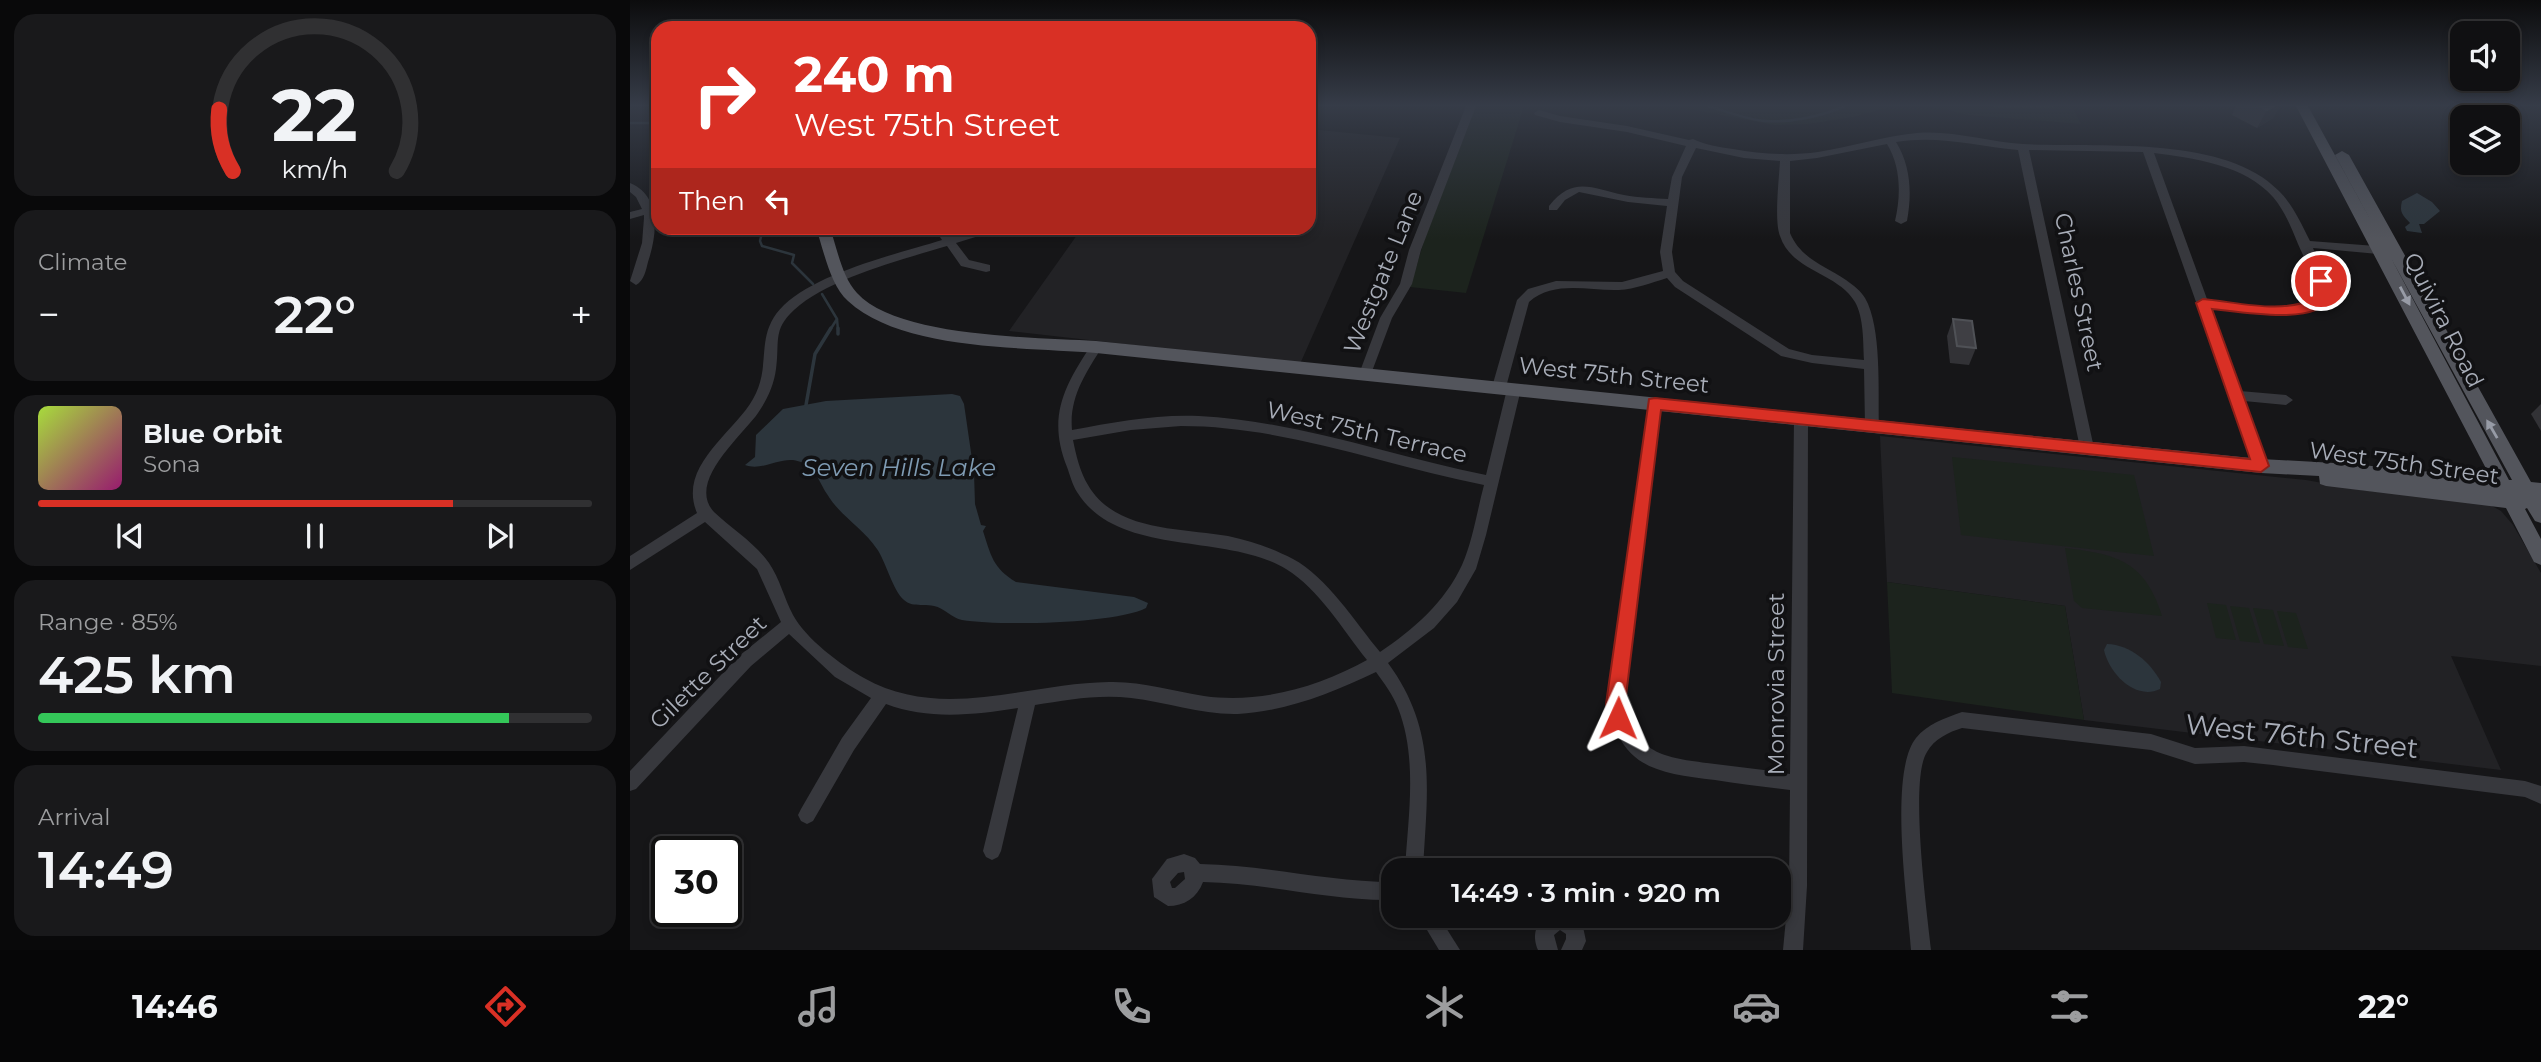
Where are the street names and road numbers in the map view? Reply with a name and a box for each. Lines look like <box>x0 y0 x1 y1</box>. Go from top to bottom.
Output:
street label: Westgate Lane <box>1338 187 1428 357</box>
street label: Charles Street <box>2049 210 2109 374</box>
street label: Quivira Road <box>2398 248 2490 392</box>
street label: West 75th Street <box>1517 351 1711 399</box>
street label: West 75th Terrace <box>1264 395 1470 469</box>
street label: West 75th Street <box>2307 436 2501 490</box>
street label: Monrovia Street <box>1762 593 1790 775</box>
street label: Gilette Street <box>644 609 772 735</box>
street label: West 76th Street <box>2184 707 2420 765</box>

